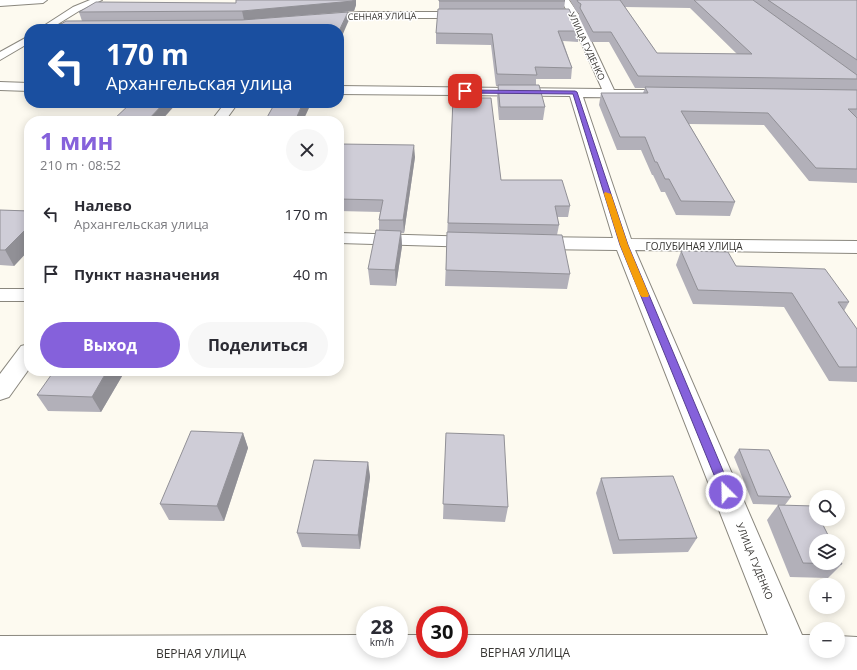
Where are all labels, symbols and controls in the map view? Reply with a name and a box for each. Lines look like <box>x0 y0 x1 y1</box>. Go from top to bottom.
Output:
street label: СЕННАЯ УЛИЦА <box>348 9 417 23</box>
street label: УЛИЦА ГУДЕНКО <box>565 10 609 82</box>
text: 170 m <box>106 35 189 73</box>
icon: left <box>40 40 92 92</box>
text: Архангельская улица <box>106 71 293 95</box>
pin <box>448 74 482 108</box>
icon: arrive <box>454 80 476 102</box>
text: 1 мин <box>40 124 113 157</box>
button: close <box>286 129 328 171</box>
text: 210 m · 08:52 <box>40 156 121 174</box>
text: Налево <box>74 195 132 215</box>
icon: left <box>40 203 62 225</box>
text: 170 m <box>284 204 328 224</box>
text: Архангельская улица <box>74 215 209 233</box>
street label: ГОЛУБИНАЯ УЛИЦА <box>645 239 743 253</box>
icon: arrive <box>40 263 62 285</box>
text: Пункт назначения <box>74 264 220 284</box>
text: 40 m <box>293 264 328 284</box>
button: Выход <box>40 322 180 368</box>
button: Поделиться <box>188 322 328 368</box>
position arrow <box>705 471 747 513</box>
map controls <box>809 490 845 658</box>
button: search <box>809 490 845 526</box>
street label: УЛИЦА ГУДЕНКО <box>733 520 777 602</box>
button: layers <box>809 534 845 570</box>
button: + <box>809 578 845 614</box>
speed limit sign: 30 <box>416 606 468 658</box>
text: 28 <box>371 613 393 640</box>
button: − <box>809 622 845 658</box>
text: km/h <box>370 635 394 649</box>
street label: ВЕРНАЯ УЛИЦА <box>480 644 571 661</box>
street label: ВЕРНАЯ УЛИЦА <box>156 645 247 662</box>

